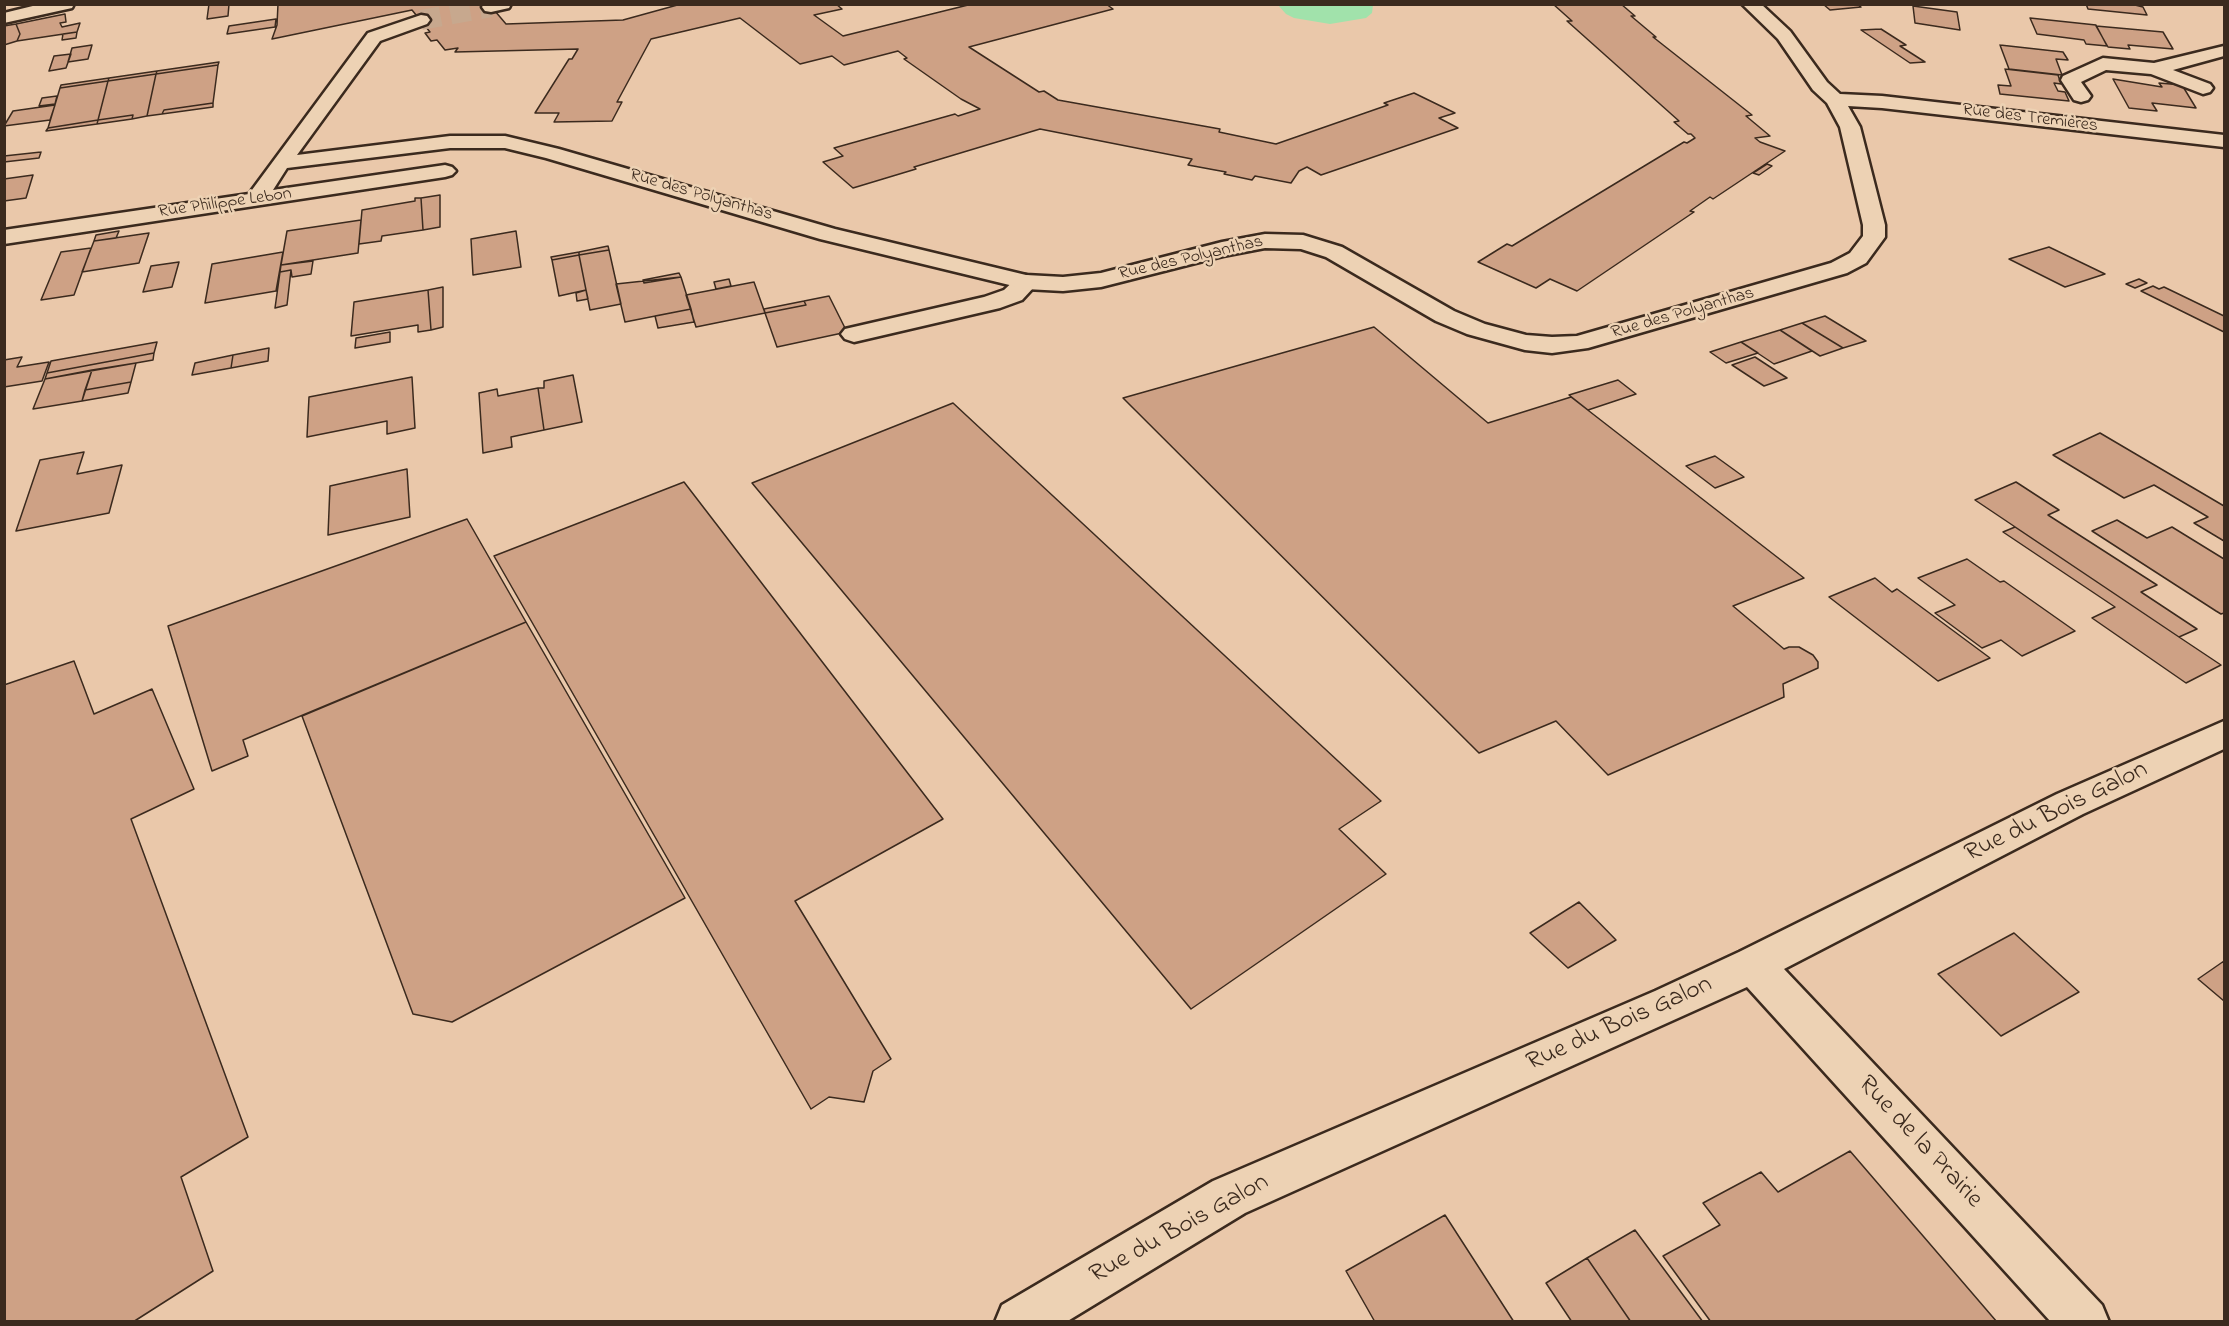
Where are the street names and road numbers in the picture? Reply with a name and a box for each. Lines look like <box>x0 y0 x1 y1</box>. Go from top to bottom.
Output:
street label: Rue des Tremières <box>1961 100 2099 138</box>
street label: Rue des Polyanthas <box>627 165 775 227</box>
street label: Rue Philippe Lebon <box>157 184 293 224</box>
street label: Rue des Polyanthas <box>1117 232 1265 286</box>
street label: Rue des Polyanthas <box>1609 283 1757 345</box>
street label: Rue du Bois Galon <box>1960 755 2154 871</box>
street label: Rue du Bois Galon <box>1522 970 1718 1080</box>
street label: Rue de la Prairie <box>1850 1070 1988 1216</box>
street label: Rue du Bois Galon <box>1085 1168 1275 1292</box>

